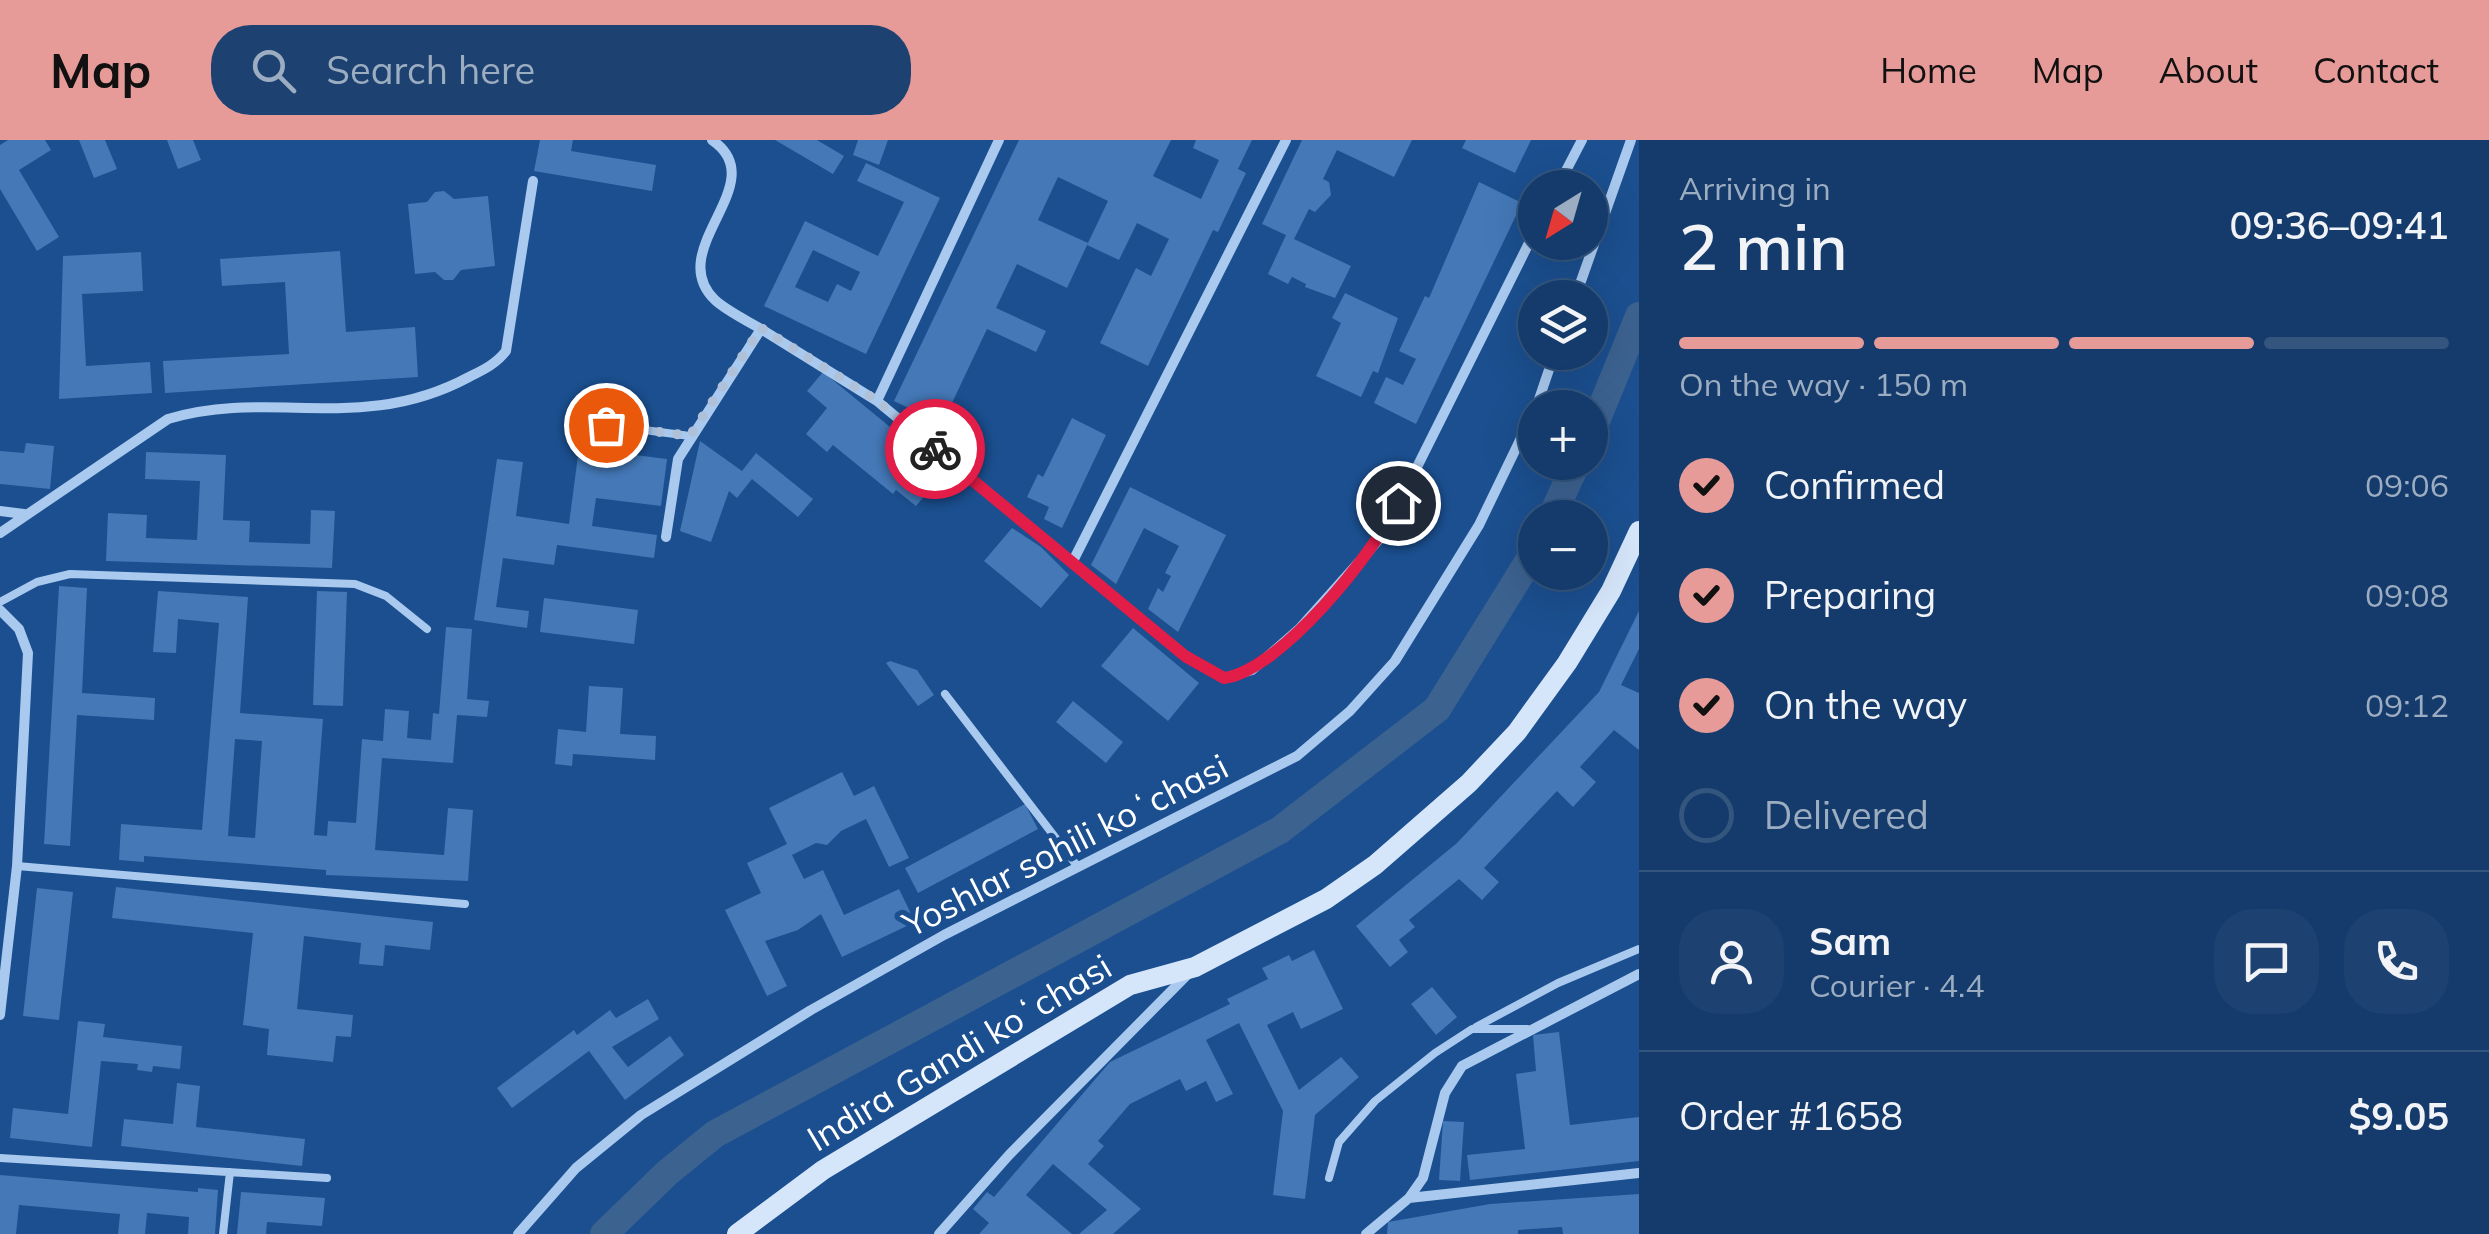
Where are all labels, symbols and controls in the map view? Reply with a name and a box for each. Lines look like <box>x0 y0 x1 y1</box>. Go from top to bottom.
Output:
search box <box>211 25 911 115</box>
text: Map <box>50 40 151 100</box>
icon: search <box>246 43 301 98</box>
text: Search here <box>326 46 535 94</box>
text: Home <box>1880 48 1977 92</box>
text: Map <box>2032 48 2104 92</box>
text: About <box>2159 48 2258 92</box>
text: Contact <box>2313 48 2439 92</box>
text: Arriving in <box>1679 168 1831 208</box>
north arrow <box>1518 170 1608 260</box>
map controls <box>1518 170 1608 590</box>
text: 09:36–09:41 <box>2229 201 2449 249</box>
text: 2 min <box>1679 205 1848 286</box>
button: layers <box>1518 280 1608 370</box>
text: On the way · 150 m <box>1679 364 1968 404</box>
pin <box>564 383 649 468</box>
button: + <box>1518 390 1608 480</box>
icon: bag <box>579 398 634 453</box>
courier <box>885 399 985 499</box>
icon: bike <box>908 422 963 477</box>
icon: check <box>1679 458 1734 513</box>
pin <box>1356 461 1441 546</box>
text: Confirmed <box>1764 461 1945 509</box>
text: 09:06 <box>2365 465 2449 505</box>
icon: home <box>1371 476 1426 531</box>
button: − <box>1518 500 1608 590</box>
icon: check <box>1679 568 1734 623</box>
text: Preparing <box>1764 571 1936 619</box>
text: 09:08 <box>2365 575 2449 615</box>
icon: check <box>1679 678 1734 733</box>
text: On the way <box>1764 681 1967 729</box>
text: 09:12 <box>2365 685 2449 725</box>
street label: Yoshlar sohili koʻchasi <box>894 744 1235 947</box>
text: Delivered <box>1764 791 1929 839</box>
button: person <box>1679 909 1784 1014</box>
button: chat <box>2214 909 2319 1014</box>
button: phone <box>2344 909 2449 1014</box>
text: Sam <box>1809 917 1891 965</box>
street label: Indira Gandi koʻchasi <box>799 944 1119 1160</box>
text: Courier · 4.4 <box>1809 965 1985 1005</box>
text: Order #1658 <box>1679 1092 1903 1140</box>
text: $9.05 <box>2348 1092 2449 1140</box>

